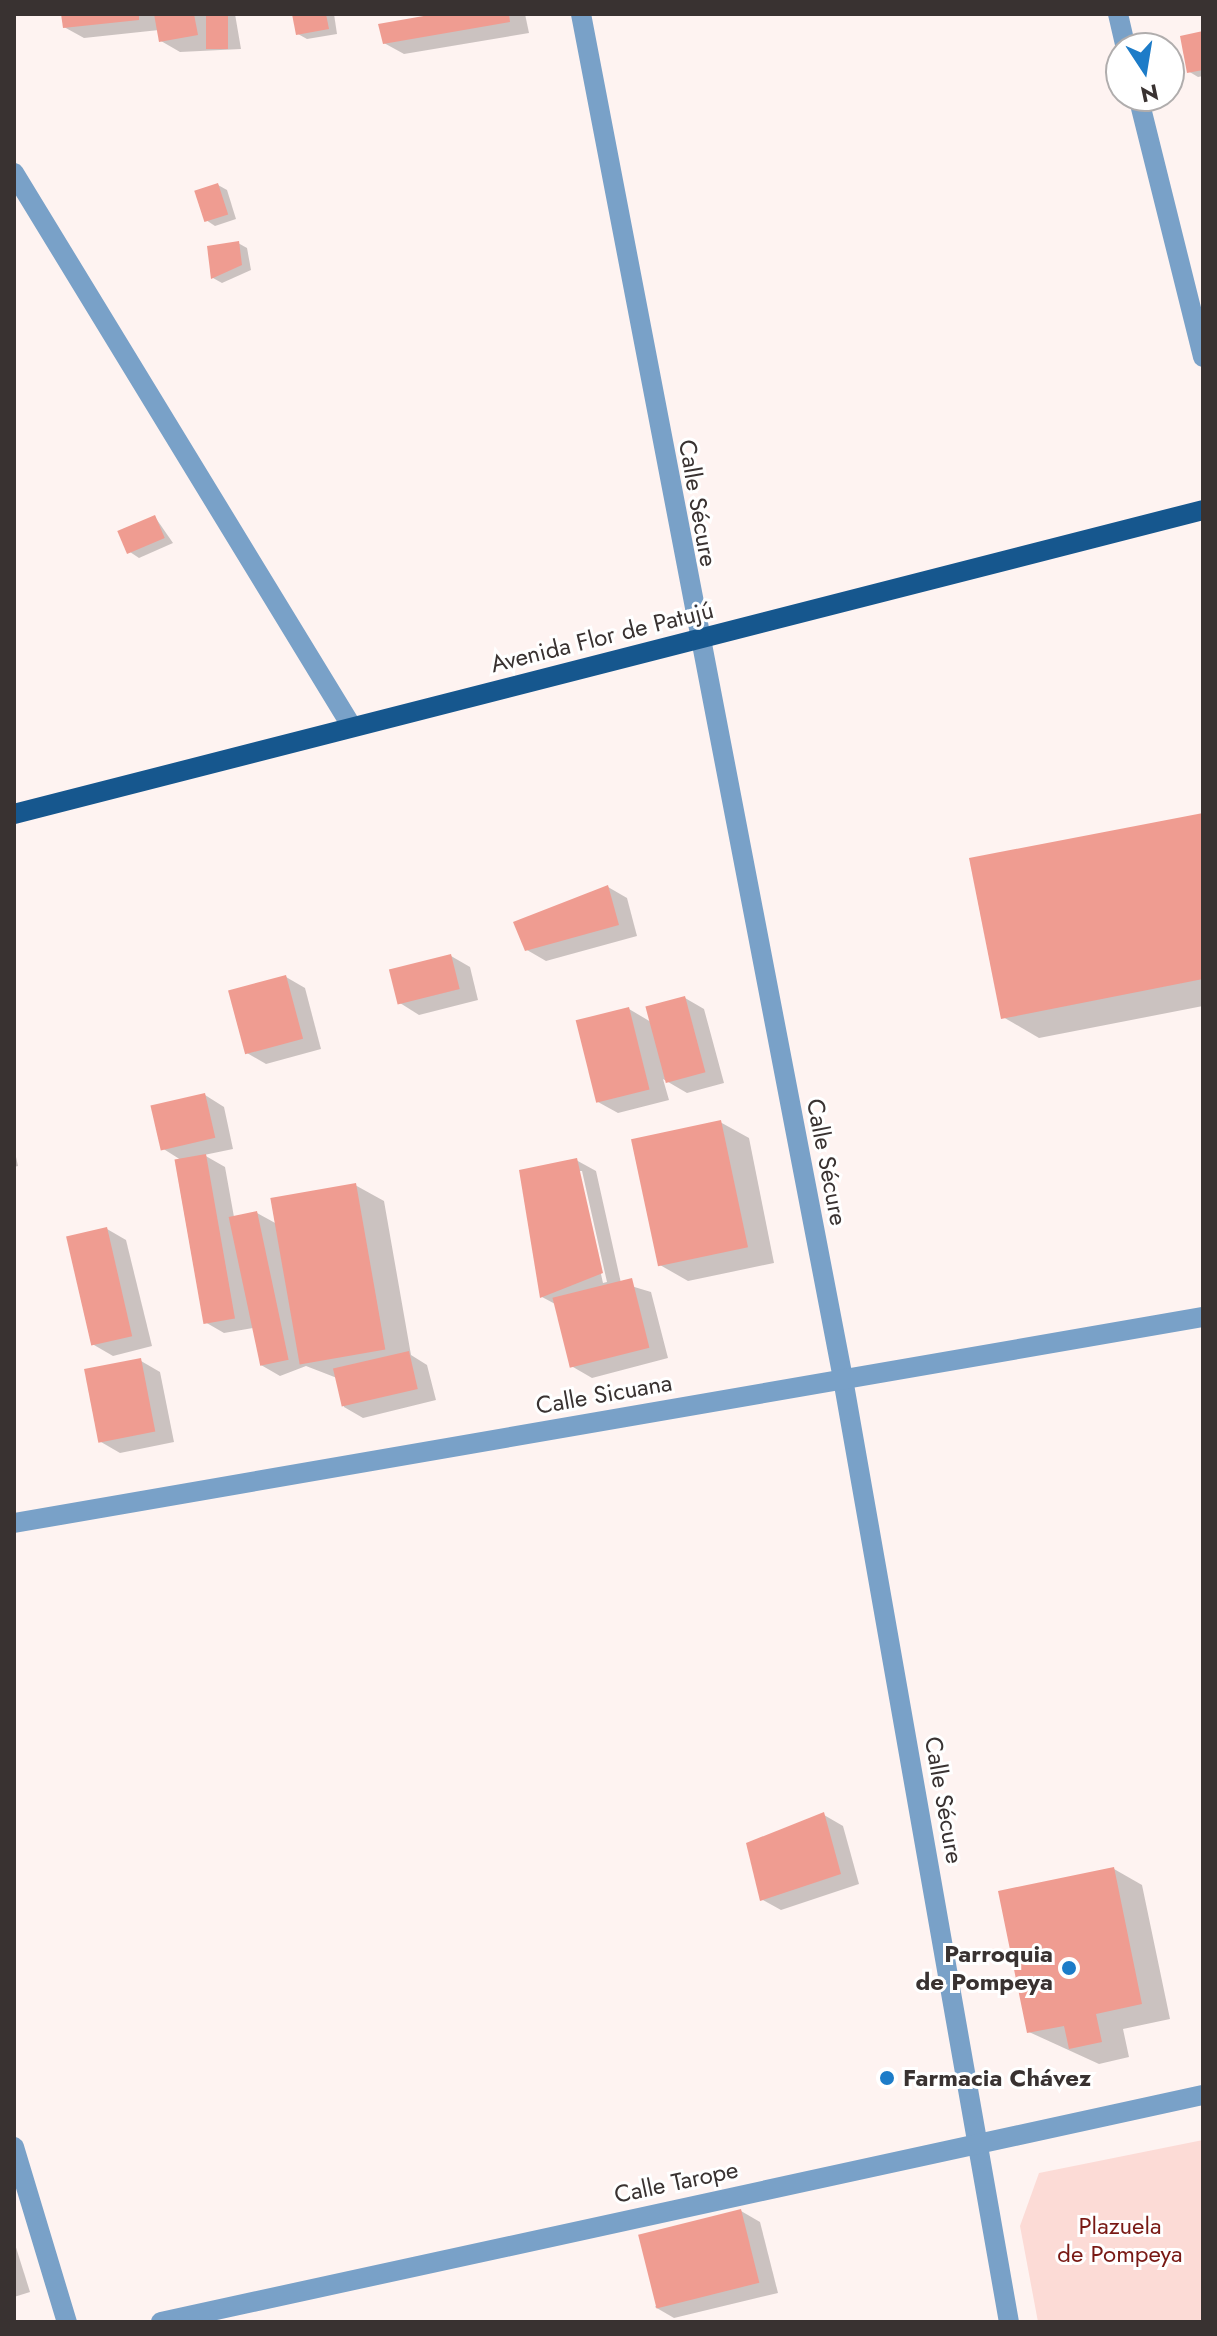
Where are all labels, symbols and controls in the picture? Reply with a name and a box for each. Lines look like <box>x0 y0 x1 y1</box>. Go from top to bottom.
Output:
north arrow <box>1105 32 1185 112</box>
text: N <box>1138 76 1161 111</box>
street label: Calle Sécure <box>673 437 723 569</box>
street label: Avenida Flor de Patujú <box>488 595 716 679</box>
street label: Calle Sécure <box>801 1096 853 1228</box>
street label: Calle Sicuana <box>534 1368 674 1420</box>
street label: Calle Sécure <box>919 1734 969 1866</box>
place label: Parroquia de Pompeya <box>916 1940 1053 1996</box>
marker: Parroquia de Pompeya <box>1060 1959 1078 1977</box>
place label: Farmacia Chávez <box>903 2064 1091 2092</box>
marker: Farmacia Chávez <box>878 2069 896 2087</box>
street label: Calle Tarope <box>611 2155 741 2209</box>
park label: Plazuela de Pompeya <box>1057 2212 1183 2268</box>

